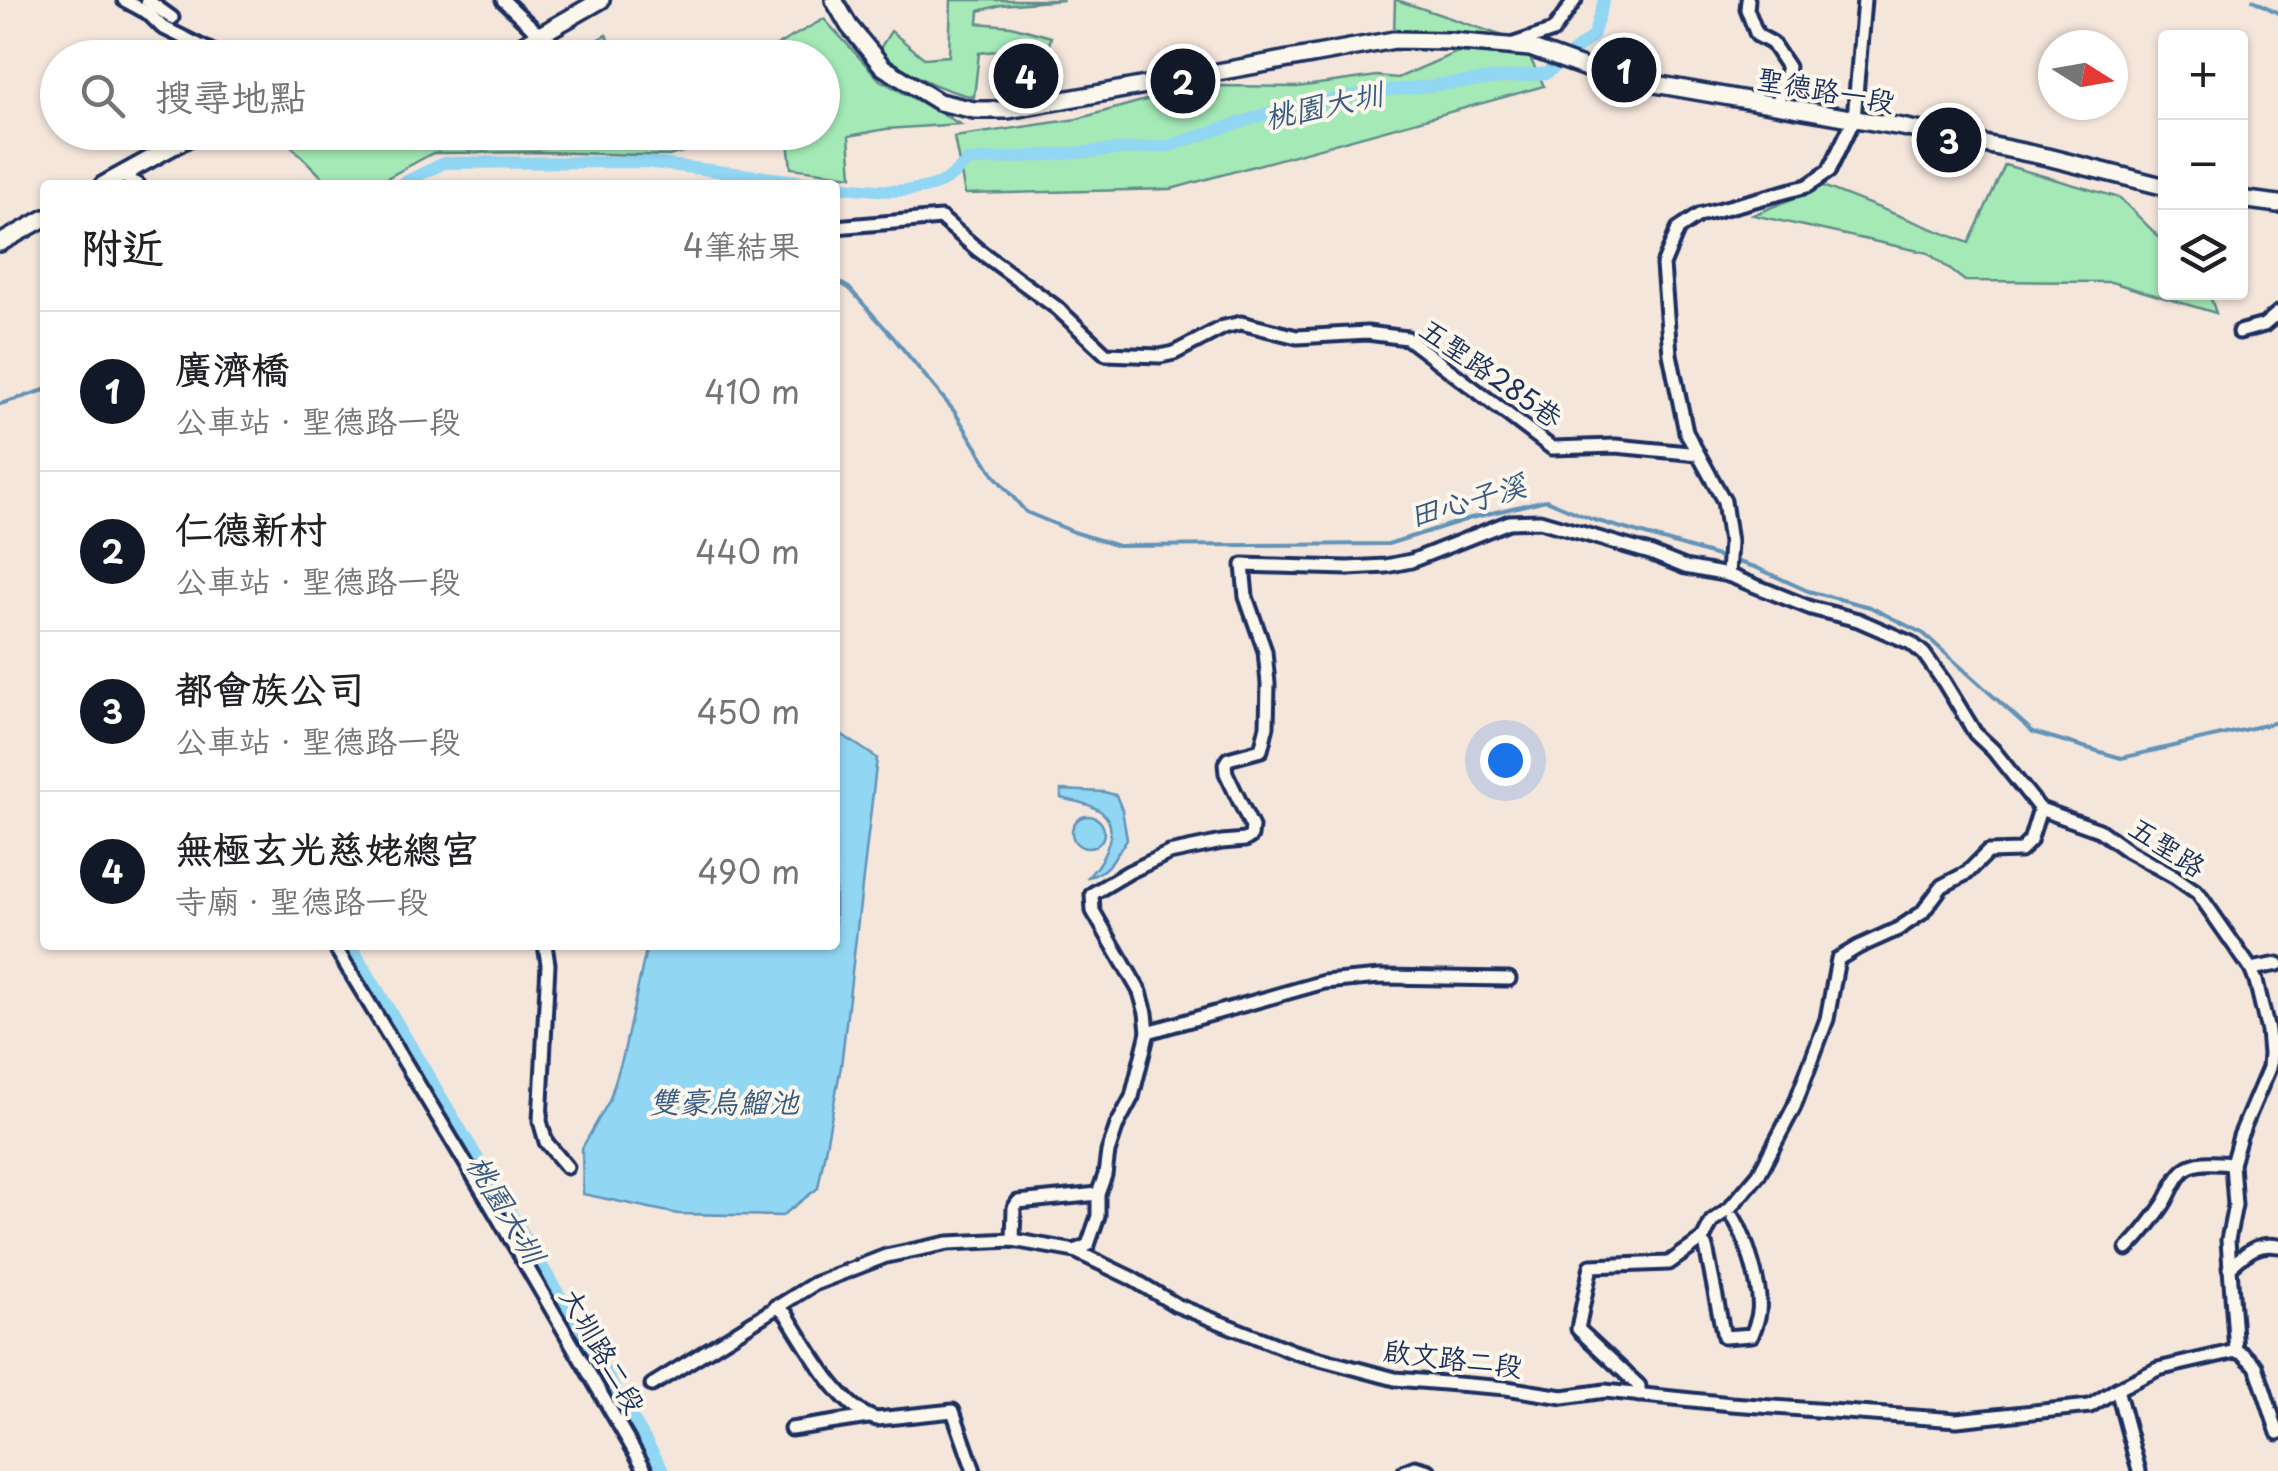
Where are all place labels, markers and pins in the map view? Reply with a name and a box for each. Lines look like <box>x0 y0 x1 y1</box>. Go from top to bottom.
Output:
pin: 1 <box>1592 32 1656 108</box>
pin: 4 <box>994 38 1058 114</box>
pin: 2 <box>1150 44 1216 118</box>
pin: 3 <box>1916 102 1982 178</box>

